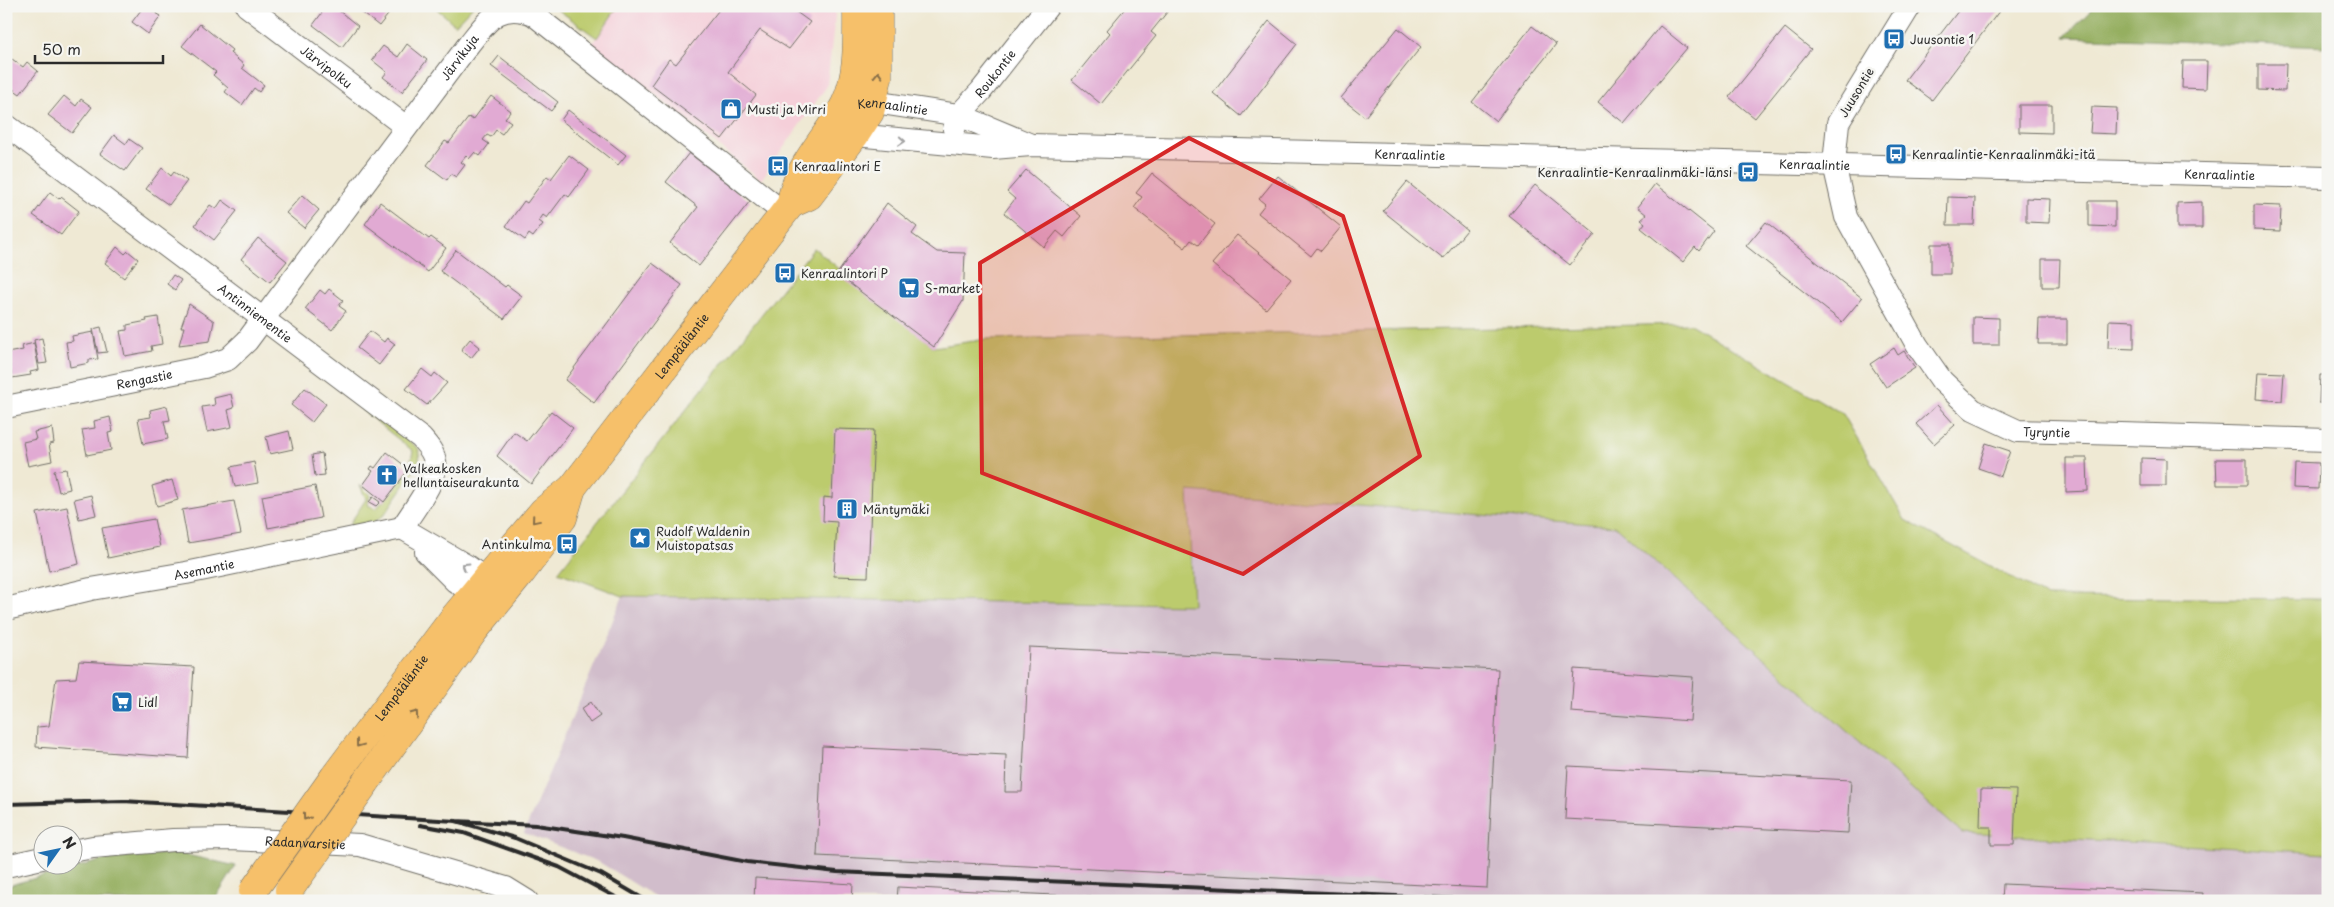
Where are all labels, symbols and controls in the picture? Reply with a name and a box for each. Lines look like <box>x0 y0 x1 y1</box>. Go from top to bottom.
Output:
bus stop icon: Juusontie 1 <box>1882 27 1906 51</box>
street label: Järvikuja <box>436 30 483 84</box>
place label: Juusontie 1 <box>1910 30 1974 48</box>
scale bar <box>35 32 162 64</box>
text: 50 m <box>42 37 81 60</box>
street label: Järvipolku <box>297 41 356 92</box>
street label: Roukontie <box>970 45 1020 101</box>
street label: Juusontie <box>1834 64 1878 120</box>
one-way arrow <box>872 70 883 78</box>
street label: Kenraalintie <box>856 93 929 119</box>
shop icon: Musti ja Mirri <box>719 97 743 121</box>
place label: Musti ja Mirri <box>747 100 826 118</box>
one-way arrow <box>898 135 906 146</box>
bus stop icon: Kenraalintie-Kenraalinmäki-itä <box>1884 142 1908 166</box>
street label: Kenraalintie <box>1374 144 1445 164</box>
place label: Kenraalintie-Kenraalinmäki-itä <box>1912 145 2096 163</box>
bus stop icon: Kenraalintori E <box>766 154 790 178</box>
street label: Kenraalintie <box>1779 154 1850 174</box>
place label: Kenraalintori E <box>794 157 881 175</box>
bus stop icon: Kenraalintie-Kenraalinmäki-länsi <box>1736 160 1760 184</box>
place label: Kenraalintie-Kenraalinmäki-länsi <box>1538 163 1732 181</box>
street label: Kenraalintie <box>2184 164 2255 184</box>
bus stop icon: Kenraalintori P <box>773 261 797 285</box>
place label: Kenraalintori P <box>801 264 888 282</box>
supermarket icon: S-market <box>897 276 921 300</box>
street label: Antinniementie <box>214 279 296 347</box>
place label: S-market <box>925 279 980 297</box>
street label: Lempääläntie <box>650 309 713 382</box>
street label: Rengastie <box>115 365 174 394</box>
street label: Tyryntie <box>2023 422 2071 442</box>
place label: Valkeakosken helluntaiseurakunta <box>403 459 520 491</box>
church icon: Valkeakosken helluntaiseurakunta <box>375 463 399 487</box>
building icon: Mäntymäki <box>835 497 859 521</box>
place label: Mäntymäki <box>863 500 929 518</box>
one-way arrow <box>533 514 541 523</box>
place label: Rudolf Waldenin Muistopatsas <box>656 522 750 554</box>
place icon: Rudolf Waldenin Muistopatsas <box>628 526 652 550</box>
bus stop icon: Antinkulma <box>555 532 579 556</box>
place label: Antinkulma <box>482 535 552 553</box>
street label: Asemantie <box>172 554 236 584</box>
one-way arrow <box>462 562 471 572</box>
street label: Lempääläntie <box>370 651 432 724</box>
supermarket icon: Lidl <box>110 690 134 714</box>
place label: Lidl <box>138 693 158 711</box>
one-way arrow <box>409 710 418 720</box>
one-way arrow <box>356 738 365 748</box>
one-way arrow <box>303 811 312 821</box>
north arrow <box>32 824 82 874</box>
text: N <box>57 832 81 853</box>
street label: Radanvarsitie <box>264 832 346 853</box>

